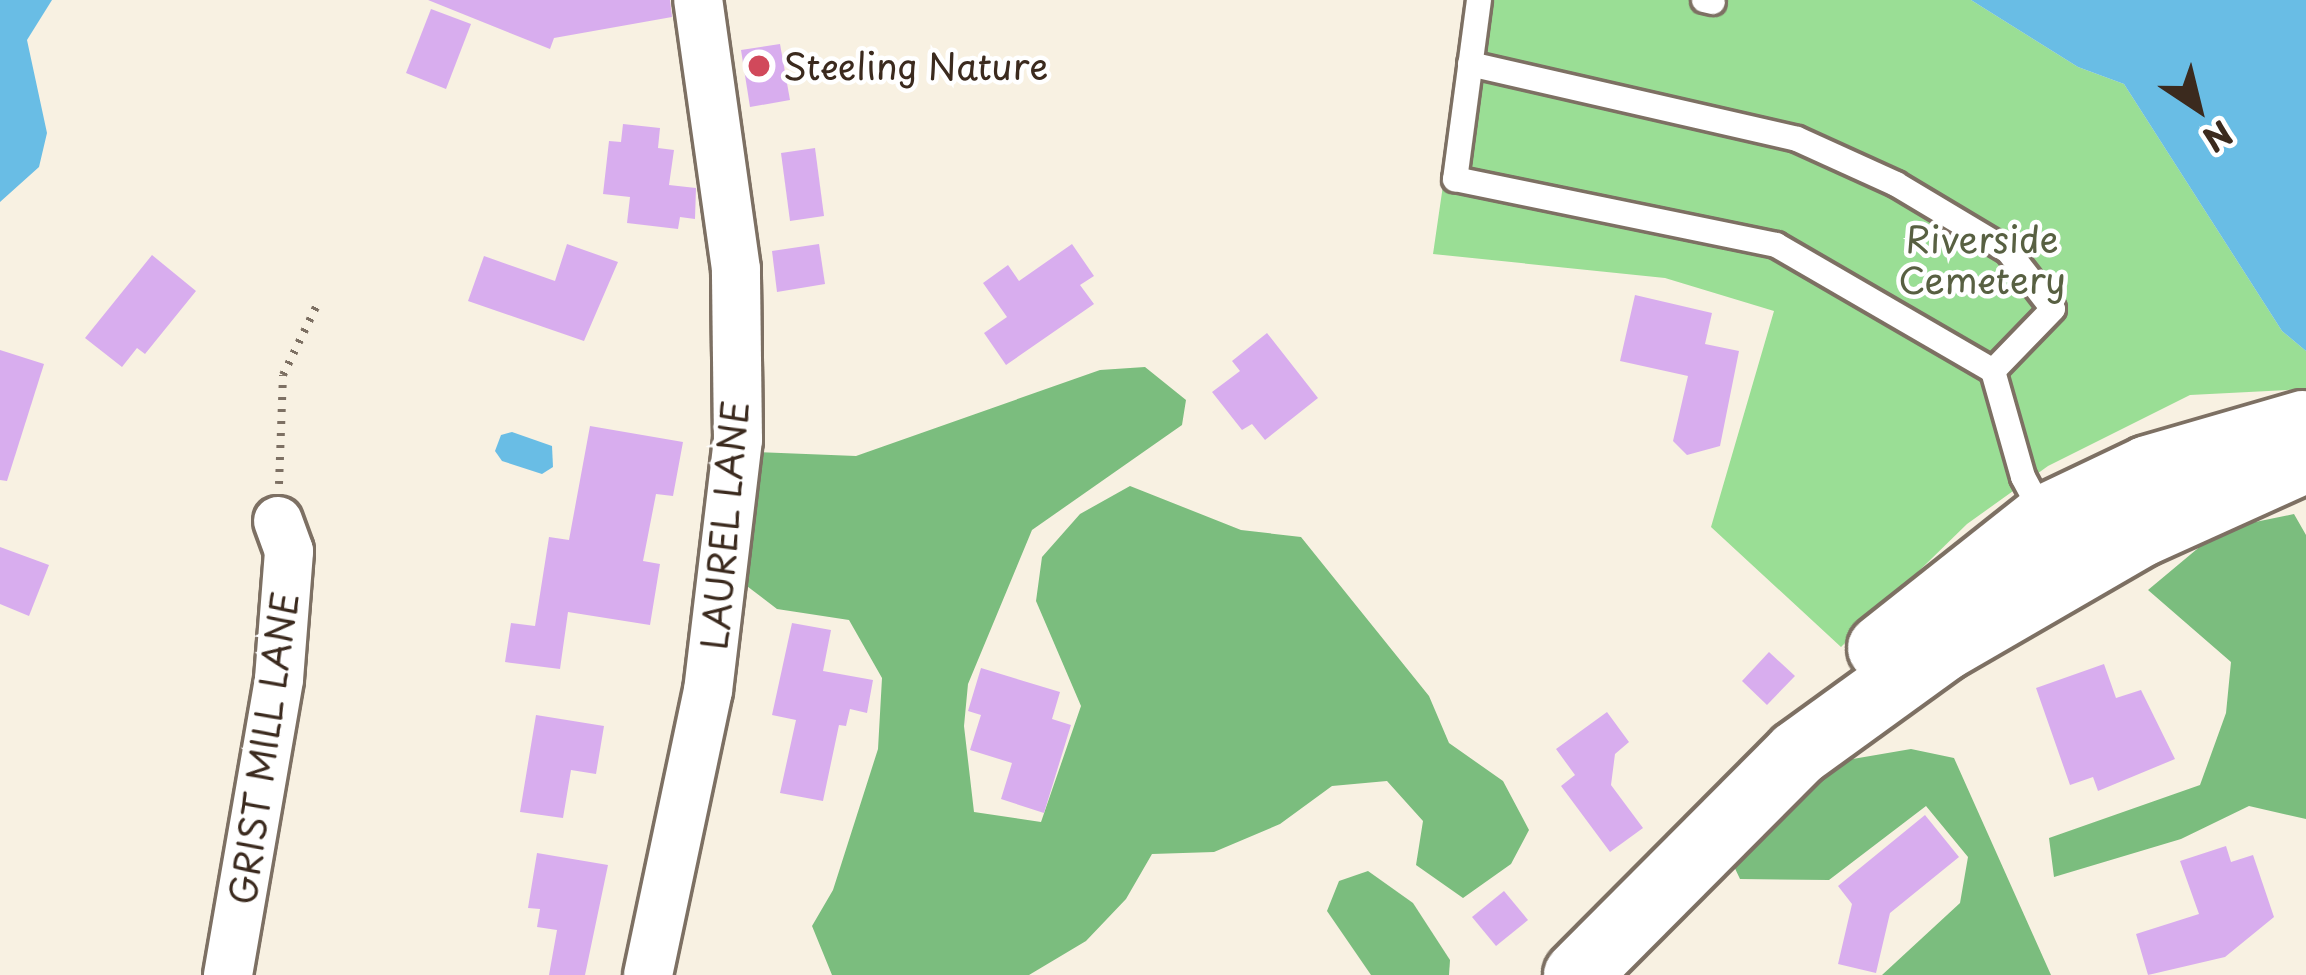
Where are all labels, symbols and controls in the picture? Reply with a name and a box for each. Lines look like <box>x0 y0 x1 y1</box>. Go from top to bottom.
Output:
place label: Steeling Nature <box>783 44 1051 88</box>
north arrow <box>2138 48 2258 168</box>
marker: Steeling Nature <box>746 53 772 79</box>
text: N <box>2194 110 2244 165</box>
park label: Riverside Cemetery <box>1898 216 2066 301</box>
street label: LAUREL LANE <box>692 398 756 652</box>
street label: GRIST MILL LANE <box>219 588 307 908</box>

